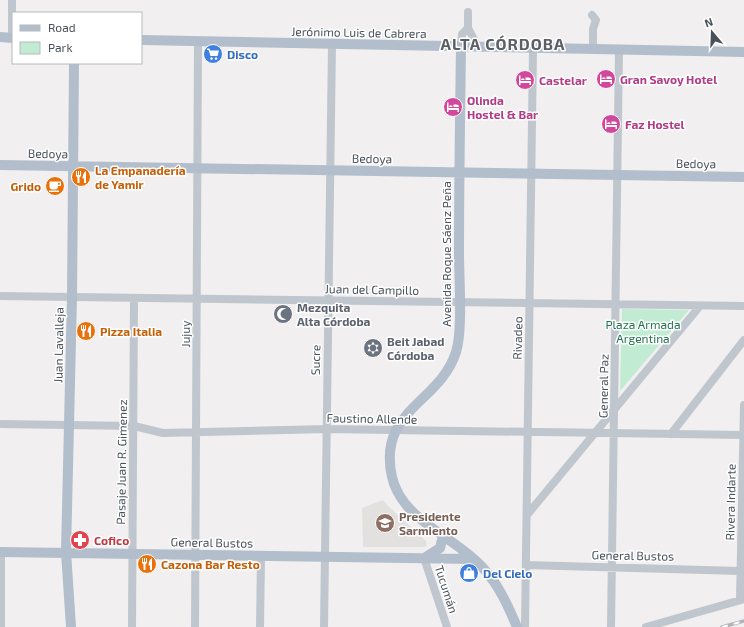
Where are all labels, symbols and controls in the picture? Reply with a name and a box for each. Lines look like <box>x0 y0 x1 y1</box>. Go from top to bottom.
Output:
legend <box>12 12 142 64</box>
north arrow <box>692 12 732 52</box>
text: N <box>703 15 715 30</box>
text: Road <box>48 20 76 34</box>
street label: Jerónimo Luis de Cabrera <box>291 24 427 40</box>
district label: ALTA CÓRDOBA <box>441 34 565 53</box>
text: Park <box>48 40 73 54</box>
supermarket icon: Disco <box>202 43 224 65</box>
place label: Disco <box>227 47 258 61</box>
hotel icon: Gran Savoy Hotel <box>595 68 617 90</box>
hotel icon: Castelar <box>514 69 536 91</box>
place label: Gran Savoy Hotel <box>620 72 717 87</box>
place label: Castelar <box>539 73 587 87</box>
place label: Olinda Hostel & Bar <box>467 93 538 121</box>
hotel icon: Olinda Hostel & Bar <box>442 96 464 118</box>
hotel icon: Faz Hostel <box>600 113 622 135</box>
place label: Faz Hostel <box>625 117 685 131</box>
street label: Bedoya <box>28 146 68 160</box>
street label: Bedoya <box>352 151 392 165</box>
street label: Bedoya <box>676 156 716 170</box>
place label: La Empanadería de Yamir <box>95 163 186 191</box>
restaurant icon: La Empanadería de Yamir <box>70 166 92 188</box>
cafe icon: Grido <box>44 175 66 197</box>
place label: Grido <box>11 179 41 193</box>
street label: Avenida Roque Sáenz Peña <box>439 181 453 327</box>
street label: Juan del Campillo <box>325 281 419 297</box>
place label: Mezquita Alta Córdoba <box>297 300 371 328</box>
mosque icon: Mezquita Alta Córdoba <box>272 303 294 325</box>
street label: Juan Lavalleja <box>50 307 67 383</box>
street label: Rivadeo <box>510 316 524 360</box>
park label: Plaza Armada Argentina <box>605 317 681 345</box>
restaurant icon: Pizza Italia <box>75 320 97 342</box>
street label: Jujuy <box>178 320 193 348</box>
place label: Pizza Italia <box>100 324 162 338</box>
place label: Beit Jabad Córdoba <box>387 334 444 362</box>
synagogue icon: Beit Jabad Córdoba <box>362 337 384 359</box>
street label: Sucre <box>308 345 322 375</box>
street label: General Paz <box>595 354 611 418</box>
street label: Pasaje Juan R. Gimenez <box>113 399 130 525</box>
street label: Faustino Allende <box>326 410 418 426</box>
street label: Rivera Indarte <box>722 464 738 540</box>
place label: Presidente Sarmiento <box>399 509 461 537</box>
school or university icon: Presidente Sarmiento <box>374 512 396 534</box>
pharmacy icon: Cofico <box>69 529 91 551</box>
place label: Cofico <box>94 533 129 547</box>
street label: General Bustos <box>171 534 253 550</box>
street label: General Bustos <box>592 547 674 563</box>
restaurant icon: Cazona Bar Resto <box>136 553 158 575</box>
place label: Cazona Bar Resto <box>161 557 260 571</box>
shop icon: Del Cielo <box>458 562 480 584</box>
street label: Tucumán <box>433 563 461 615</box>
place label: Del Cielo <box>483 566 532 580</box>

